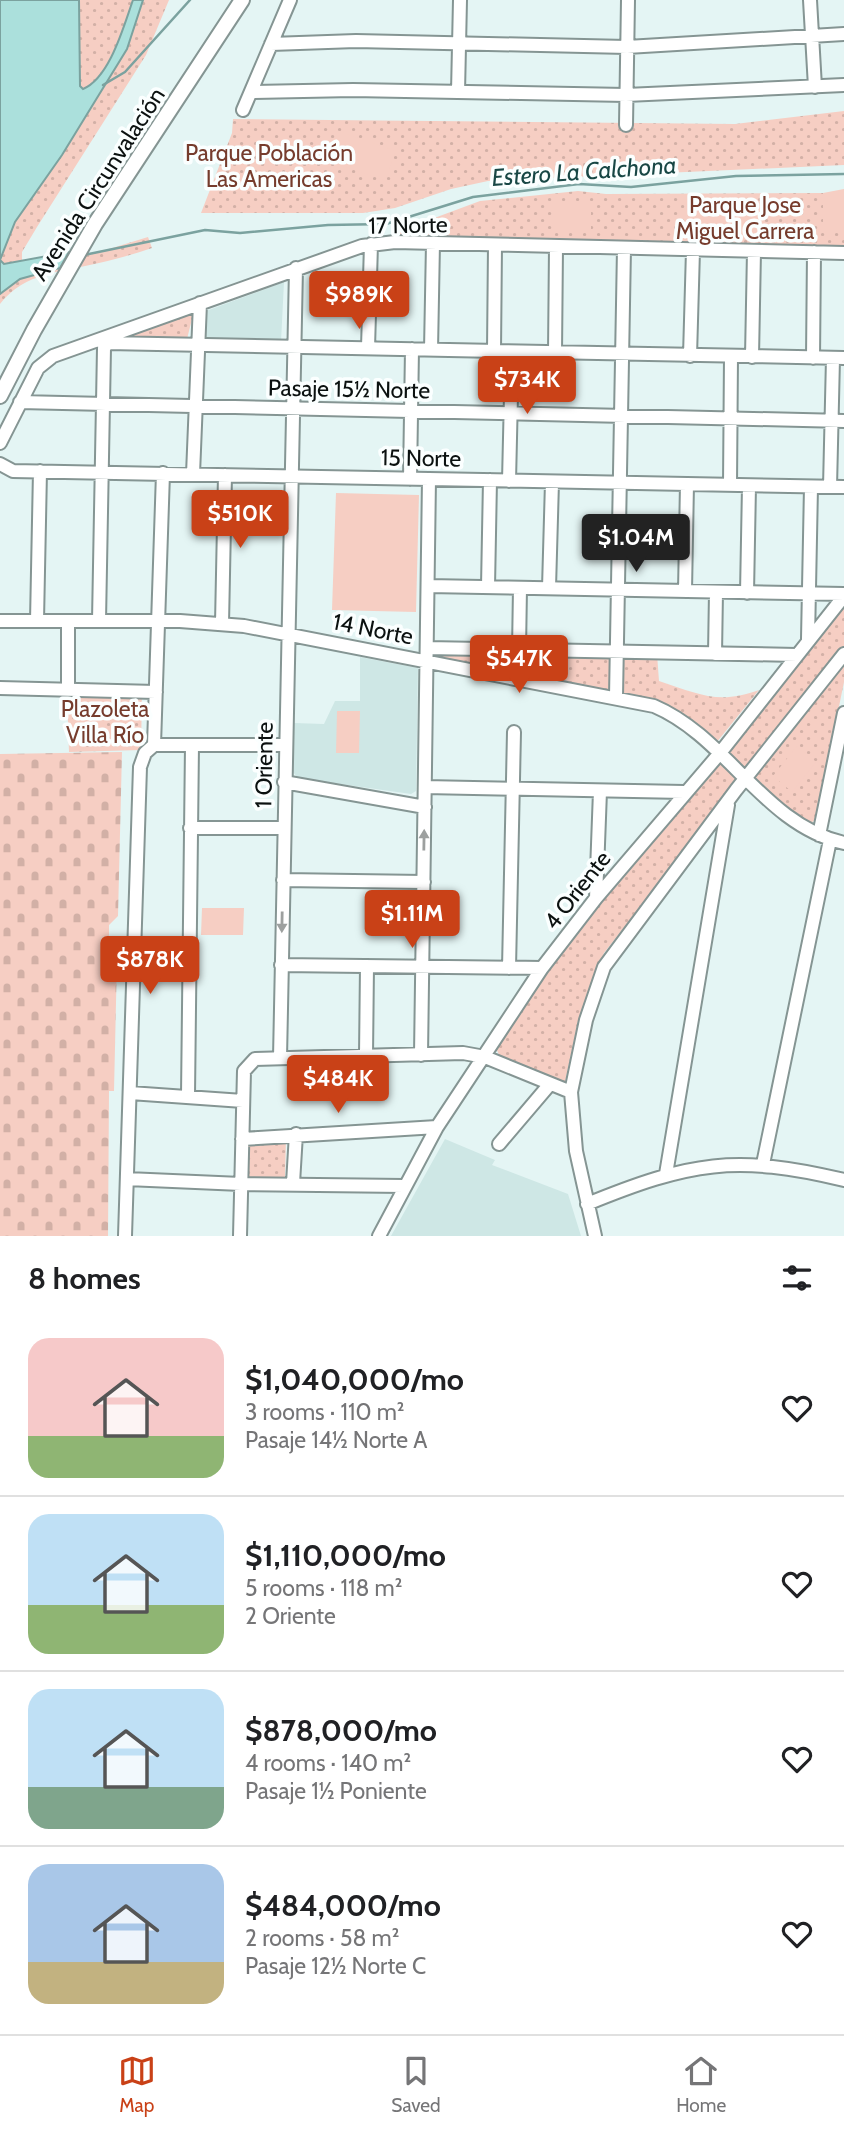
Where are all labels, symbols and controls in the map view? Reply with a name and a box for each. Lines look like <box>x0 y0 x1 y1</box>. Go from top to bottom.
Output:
street label: Avenida Circunvalación <box>25 82 171 286</box>
park label: Parque Población Las Americas <box>185 139 353 193</box>
water label: Estero La Calchona <box>491 150 677 192</box>
park label: Parque Jose Miguel Carrera <box>676 191 814 245</box>
street label: 17 Norte <box>368 210 448 240</box>
pin: $989K <box>310 272 408 331</box>
text: $989K <box>325 280 393 308</box>
pin: $734K <box>478 356 576 416</box>
text: $734K <box>494 365 560 393</box>
street label: Pasaje 15½ Norte <box>268 374 431 404</box>
street label: 15 Norte <box>381 443 462 473</box>
pin: $510K <box>191 490 289 550</box>
text: $510K <box>208 499 272 527</box>
pin: $1.04M <box>579 514 693 574</box>
text: $1.04M <box>598 523 674 551</box>
street label: 14 Norte <box>330 608 416 651</box>
pin: $547K <box>470 636 568 695</box>
text: $547K <box>486 644 552 672</box>
park label: Plazoleta Villa Río <box>61 695 149 749</box>
street label: 1 Oriente <box>249 721 279 808</box>
one-way arrow <box>419 828 430 850</box>
street label: 4 Oriente <box>538 845 617 935</box>
pin: $1.11M <box>355 890 469 950</box>
text: $1.11M <box>381 899 443 927</box>
one-way arrow <box>276 911 288 933</box>
pin: $878K <box>101 936 199 996</box>
text: $878K <box>116 945 184 973</box>
pin: $484K <box>289 1056 387 1115</box>
text: $484K <box>303 1064 373 1092</box>
icon: filters <box>778 1259 816 1297</box>
text: 8 homes <box>28 1260 141 1297</box>
text: $1,040,000/mo <box>245 1361 464 1398</box>
icon: home <box>84 1366 168 1450</box>
icon: heart <box>778 1389 816 1427</box>
text: 3 rooms · 110 m² <box>245 1398 404 1426</box>
text: Pasaje 14½ Norte A <box>245 1426 427 1454</box>
text: $1,110,000/mo <box>245 1537 446 1574</box>
icon: home <box>84 1542 168 1626</box>
icon: heart <box>778 1565 816 1603</box>
text: 5 rooms · 118 m² <box>245 1574 402 1602</box>
text: 2 Oriente <box>245 1602 336 1630</box>
text: $878,000/mo <box>245 1712 437 1749</box>
icon: home <box>84 1717 168 1801</box>
icon: heart <box>778 1740 816 1778</box>
text: 4 rooms · 140 m² <box>245 1749 411 1777</box>
text: Pasaje 1½ Poniente <box>245 1777 427 1805</box>
text: $484,000/mo <box>245 1887 441 1924</box>
icon: home <box>84 1892 168 1976</box>
icon: heart <box>778 1915 816 1953</box>
text: 2 rooms · 58 m² <box>245 1924 399 1952</box>
text: Pasaje 12½ Norte C <box>245 1952 426 1980</box>
tab: Map <box>118 2052 156 2117</box>
tab: Saved <box>391 2052 441 2117</box>
tab: Home <box>676 2052 726 2117</box>

